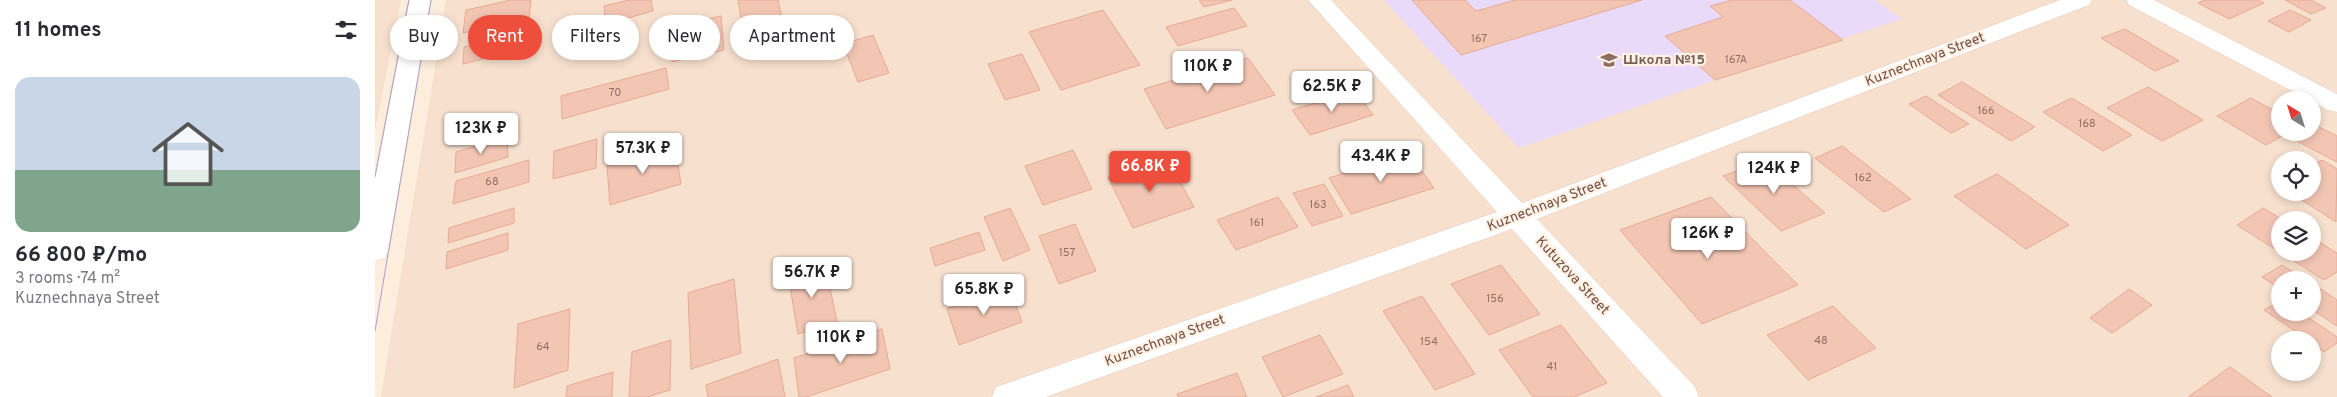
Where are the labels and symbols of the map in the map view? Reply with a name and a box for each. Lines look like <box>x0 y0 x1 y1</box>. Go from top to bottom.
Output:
street label: Kuznechnaya Street <box>1863 29 1987 91</box>
house number: 167 <box>1471 32 1487 46</box>
school or university icon: Школа №15 <box>1599 50 1619 70</box>
pin: 110K ₽ <box>1167 51 1249 93</box>
place label: Школа №15 <box>1623 52 1705 69</box>
house number: 167А <box>1725 53 1747 67</box>
pin: 62.5K ₽ <box>1286 70 1378 113</box>
house number: 70 <box>609 86 621 100</box>
north arrow <box>2271 91 2321 141</box>
house number: 166 <box>1977 104 1995 118</box>
pin: 123K ₽ <box>440 112 522 155</box>
house number: 168 <box>2078 117 2096 131</box>
pin: 57.3K ₽ <box>597 132 689 175</box>
pin: 43.4K ₽ <box>1335 140 1427 183</box>
pin: 66.8K ₽ <box>1104 150 1196 193</box>
pin: 124K ₽ <box>1733 152 1815 195</box>
house number: 162 <box>1854 171 1872 185</box>
street label: Kuznechnaya Street <box>1485 174 1609 236</box>
house number: 68 <box>485 175 499 189</box>
house number: 163 <box>1309 198 1327 212</box>
house number: 161 <box>1250 216 1264 230</box>
pin: 126K ₽ <box>1667 218 1749 260</box>
street label: Kutuzova Street <box>1531 233 1613 319</box>
house number: 157 <box>1059 246 1076 260</box>
pin: 56.7K ₽ <box>766 256 858 299</box>
pin: 65.8K ₽ <box>938 274 1030 316</box>
house number: 156 <box>1486 292 1504 306</box>
street label: Kuznechnaya Street <box>1103 311 1227 371</box>
pin: 110K ₽ <box>800 322 882 364</box>
house number: 48 <box>1814 334 1828 348</box>
house number: 154 <box>1420 335 1438 349</box>
house number: 64 <box>536 340 550 354</box>
house number: 41 <box>1547 360 1557 374</box>

